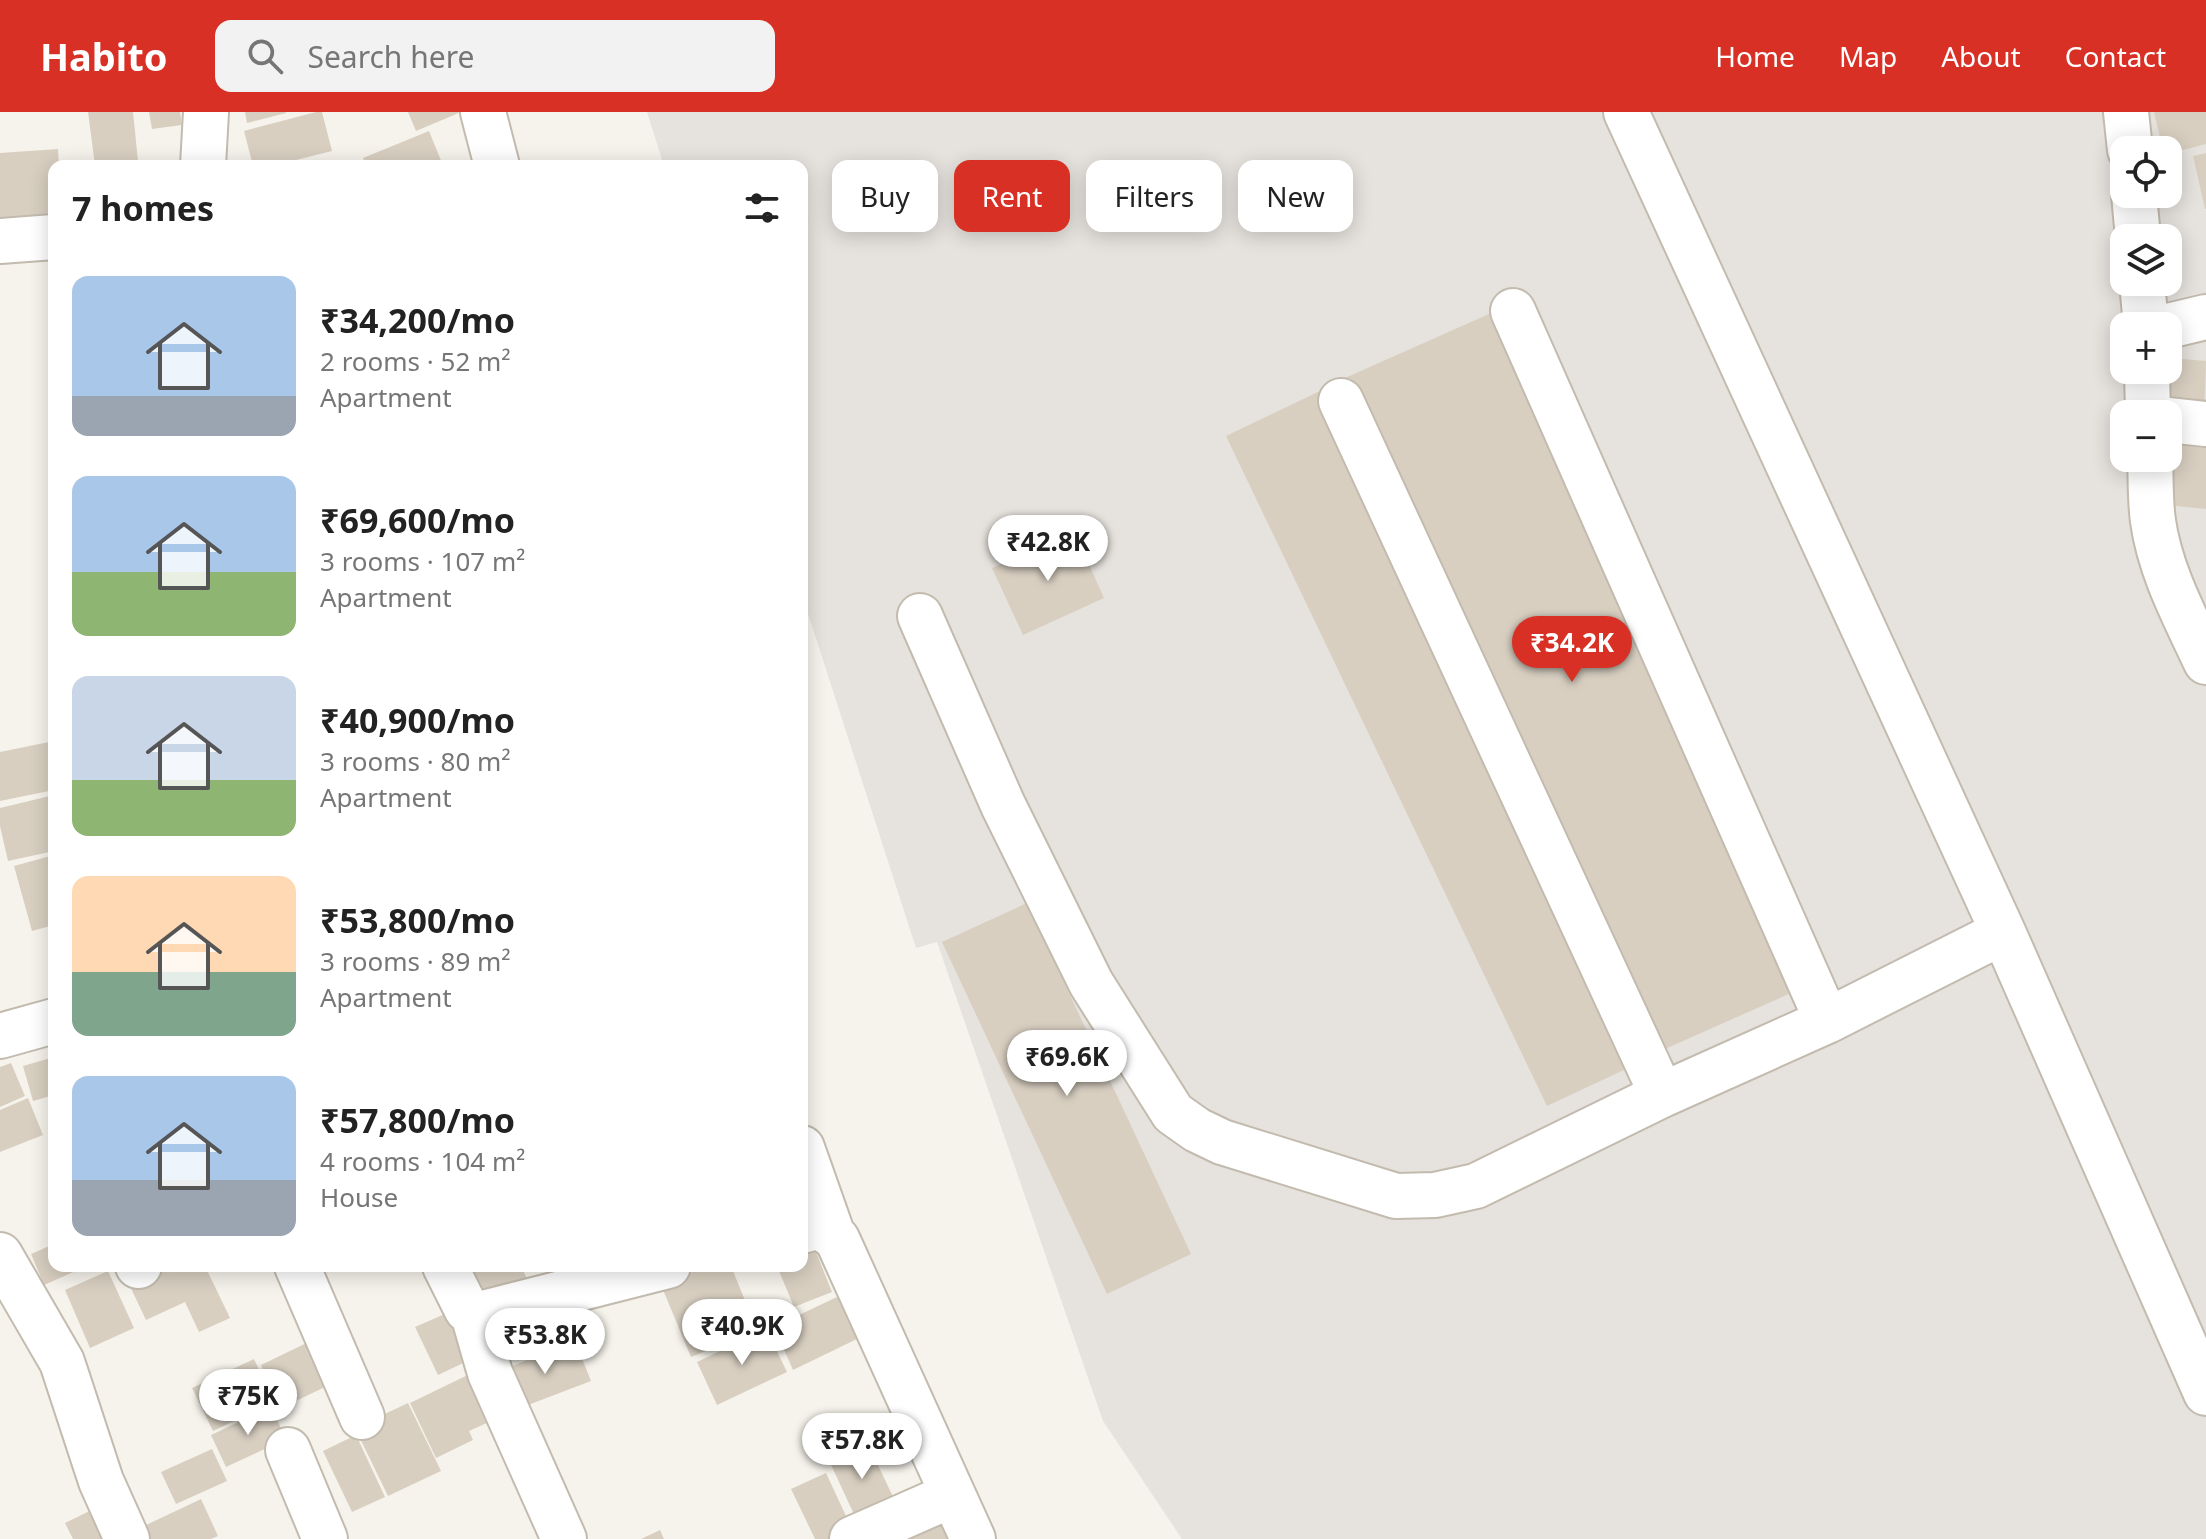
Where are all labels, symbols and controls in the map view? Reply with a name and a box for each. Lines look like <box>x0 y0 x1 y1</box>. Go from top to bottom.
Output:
search box <box>215 20 775 92</box>
text: Habito <box>40 30 167 82</box>
icon: search <box>243 34 287 78</box>
text: Search here <box>307 36 474 77</box>
text: Home <box>1715 37 1795 75</box>
text: Map <box>1839 37 1897 75</box>
text: About <box>1941 37 2021 75</box>
text: Contact <box>2065 37 2166 75</box>
map controls <box>2110 136 2182 472</box>
button: locate <box>2110 136 2182 208</box>
chip: Buy <box>832 160 938 232</box>
chip: Rent <box>954 160 1070 232</box>
chip: Filters <box>1086 160 1222 232</box>
chip: New <box>1238 160 1353 232</box>
text: 7 homes <box>72 185 214 231</box>
icon: filters <box>740 186 784 230</box>
button: layers <box>2110 224 2182 296</box>
text: ₹34,200/mo <box>320 297 515 343</box>
icon: home <box>136 308 232 404</box>
button: + <box>2110 312 2182 384</box>
text: 2 rooms · 52 m² <box>320 343 510 379</box>
text: Apartment <box>320 379 452 415</box>
button: − <box>2110 400 2182 472</box>
text: ₹69,600/mo <box>320 497 515 543</box>
icon: home <box>136 508 232 604</box>
pin: ₹42.8K <box>983 515 1113 583</box>
text: ₹42.8K <box>1006 523 1090 559</box>
text: 3 rooms · 107 m² <box>320 543 525 579</box>
text: Apartment <box>320 579 452 615</box>
pin: ₹34.2K <box>1507 616 1637 684</box>
text: ₹34.2K <box>1530 624 1614 660</box>
text: ₹40,900/mo <box>320 697 515 743</box>
icon: home <box>136 708 232 804</box>
text: 3 rooms · 80 m² <box>320 743 510 779</box>
text: Apartment <box>320 779 452 815</box>
text: ₹53,800/mo <box>320 897 515 943</box>
icon: home <box>136 908 232 1004</box>
text: 3 rooms · 89 m² <box>320 943 510 979</box>
text: Apartment <box>320 979 452 1015</box>
pin: ₹69.6K <box>1002 1030 1132 1098</box>
text: ₹69.6K <box>1025 1038 1109 1074</box>
text: ₹57,800/mo <box>320 1097 515 1143</box>
icon: home <box>136 1108 232 1204</box>
text: 4 rooms · 104 m² <box>320 1143 525 1179</box>
text: House <box>320 1179 398 1215</box>
pin: ₹40.9K <box>677 1299 807 1367</box>
text: ₹40.9K <box>700 1307 784 1343</box>
pin: ₹53.8K <box>480 1308 610 1376</box>
text: ₹53.8K <box>503 1316 587 1352</box>
pin: ₹75K <box>201 1369 295 1437</box>
text: ₹75K <box>217 1377 279 1413</box>
pin: ₹57.8K <box>797 1413 927 1481</box>
text: ₹57.8K <box>820 1421 904 1457</box>

